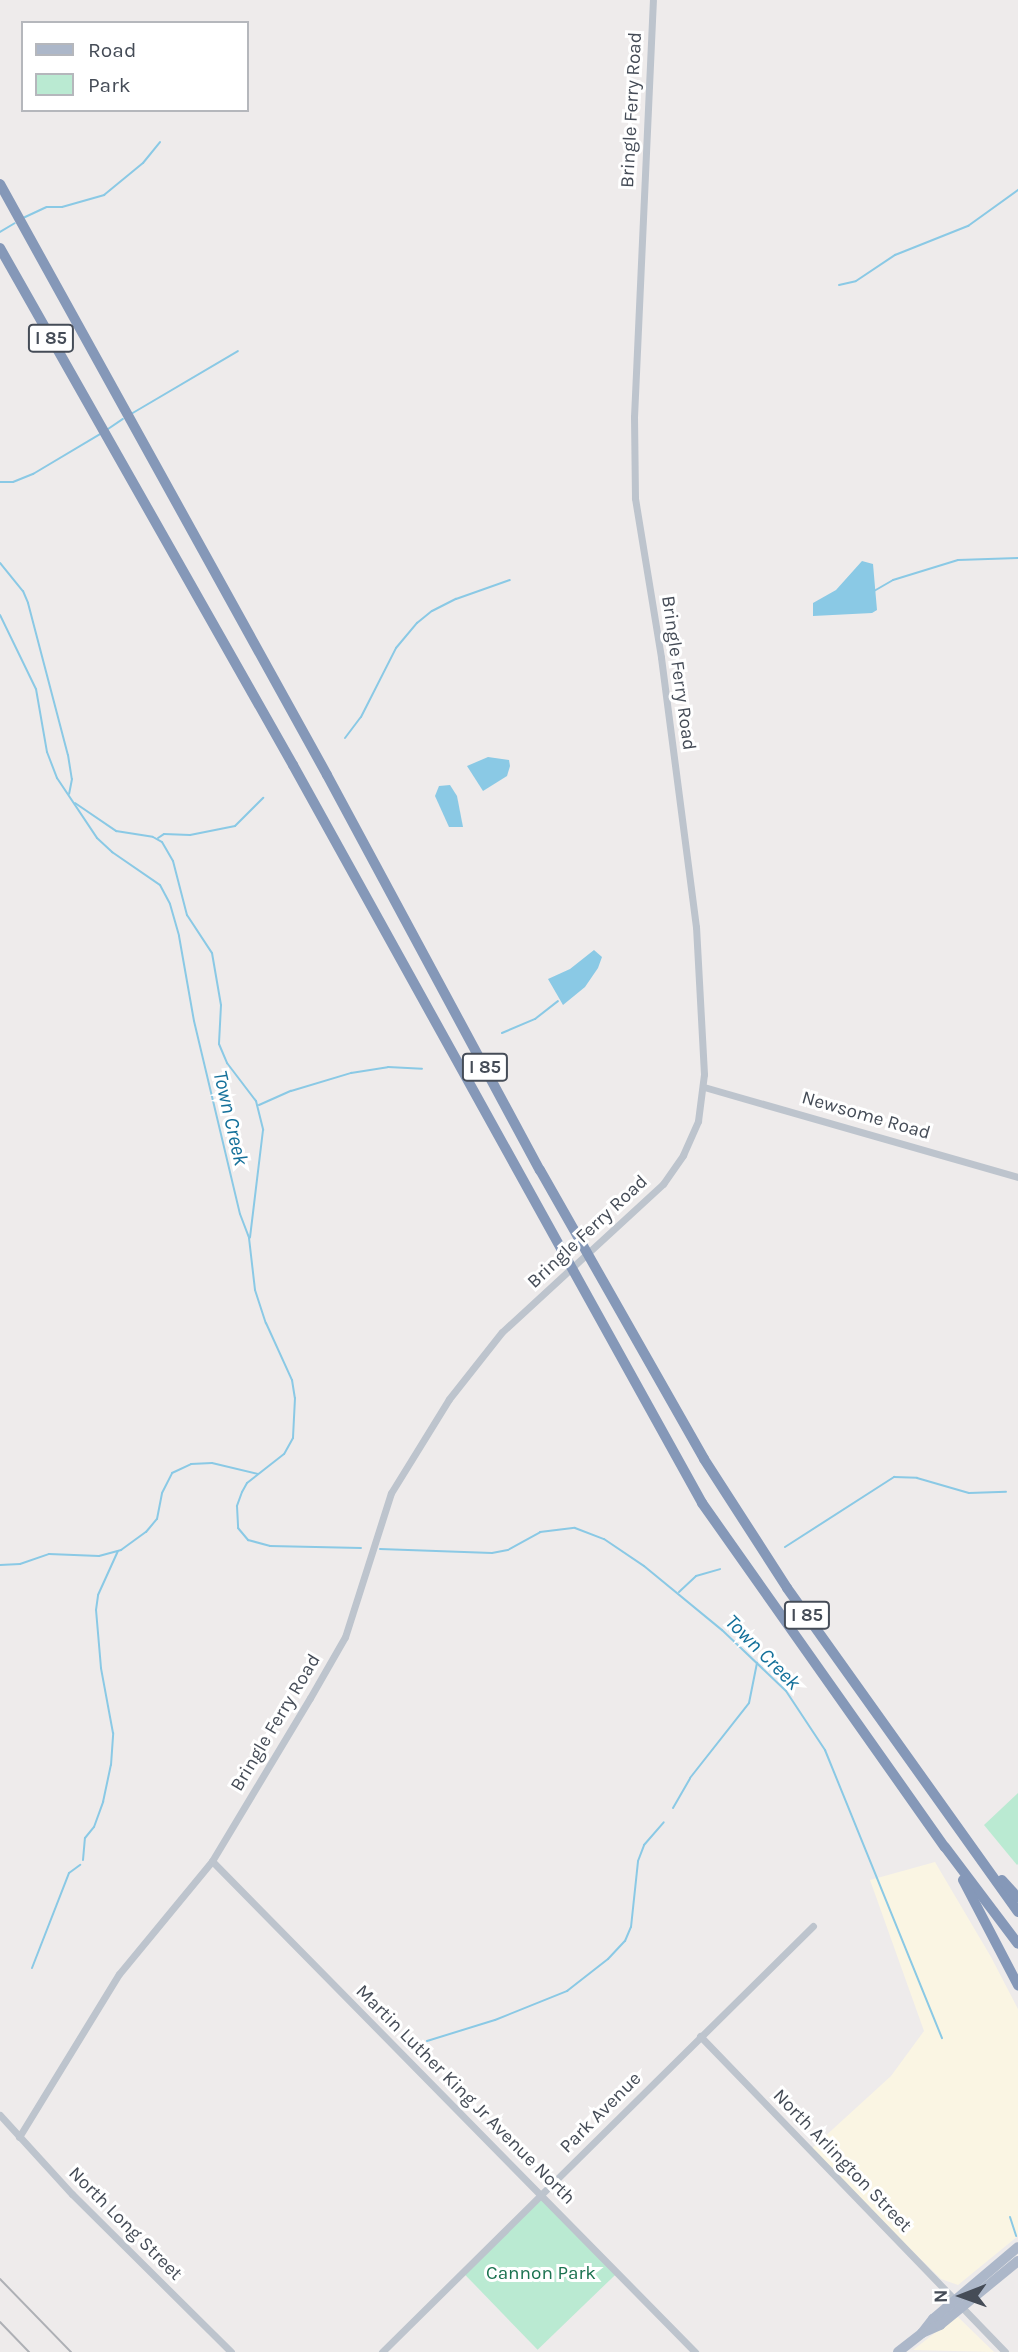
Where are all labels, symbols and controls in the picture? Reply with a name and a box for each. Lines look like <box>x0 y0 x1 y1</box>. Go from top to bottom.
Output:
legend <box>21 21 248 112</box>
street label: Bringle Ferry Road <box>617 31 647 189</box>
text: Road <box>88 38 136 62</box>
text: Park <box>88 73 131 97</box>
road number: I 85 <box>26 324 76 352</box>
street label: Bringle Ferry Road <box>656 594 700 752</box>
road number: I 85 <box>461 1052 510 1082</box>
water label: Town Creek <box>208 1068 254 1168</box>
street label: Newsome Road <box>799 1087 933 1145</box>
street label: Bringle Ferry Road <box>523 1170 653 1294</box>
road number: I 85 <box>782 1600 832 1630</box>
water label: Town Creek <box>720 1609 806 1695</box>
street label: Bringle Ferry Road <box>226 1650 326 1796</box>
street label: Martin Luther King Jr Avenue North <box>350 1980 580 2210</box>
street label: Park Avenue <box>556 2068 646 2158</box>
street label: North Arlington Street <box>768 2085 916 2237</box>
street label: North Long Street <box>63 2162 187 2286</box>
north arrow <box>927 2261 997 2331</box>
park label: Cannon Park <box>486 2263 596 2285</box>
text: N <box>930 2289 952 2303</box>

